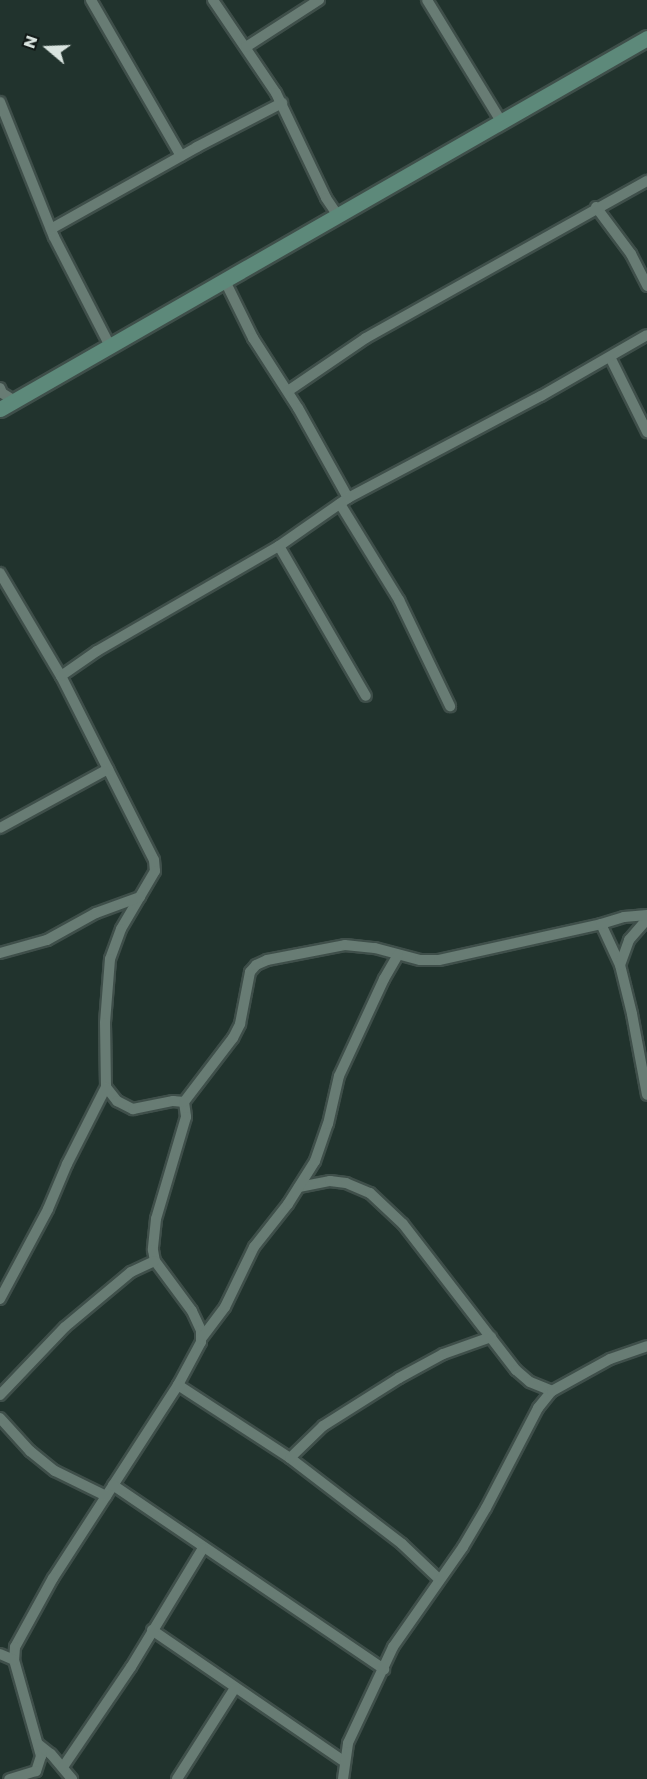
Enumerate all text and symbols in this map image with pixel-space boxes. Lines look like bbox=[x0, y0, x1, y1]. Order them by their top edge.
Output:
north arrow bbox=[18, 18, 78, 78]
text: N bbox=[18, 33, 43, 51]

